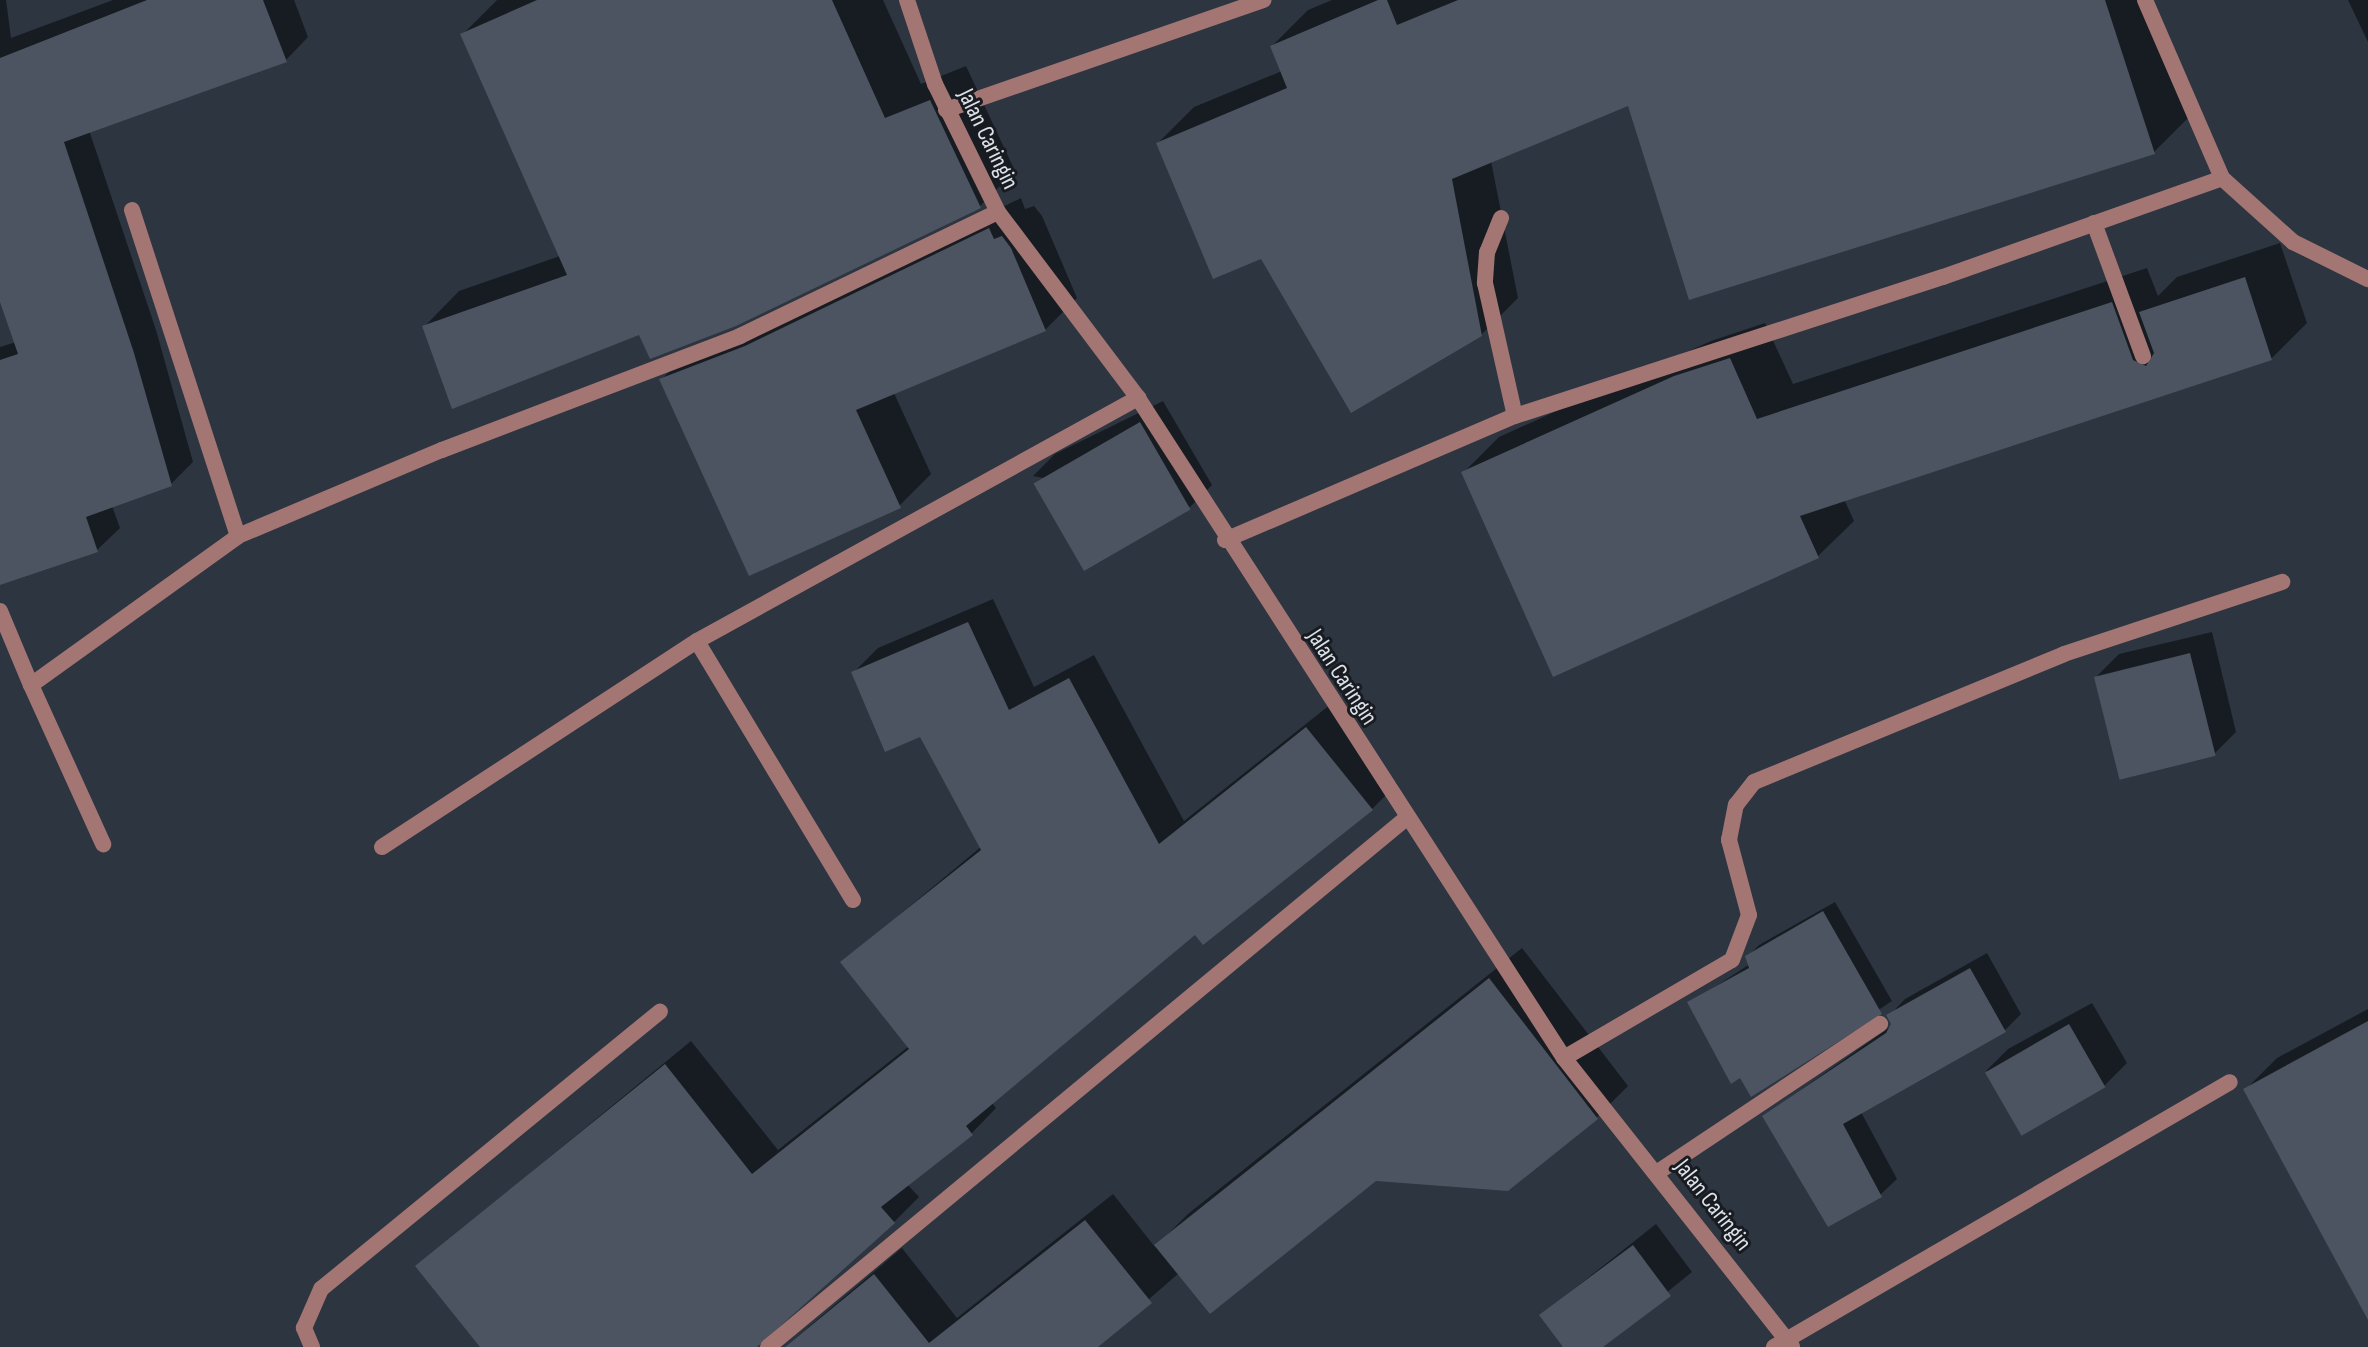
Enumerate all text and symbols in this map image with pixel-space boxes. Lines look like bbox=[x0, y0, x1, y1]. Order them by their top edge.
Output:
street label: Jalan Caringin bbox=[951, 84, 1025, 194]
street label: Jalan Caringin bbox=[1300, 624, 1384, 730]
street label: Jalan Caringin bbox=[1668, 1153, 1758, 1257]

